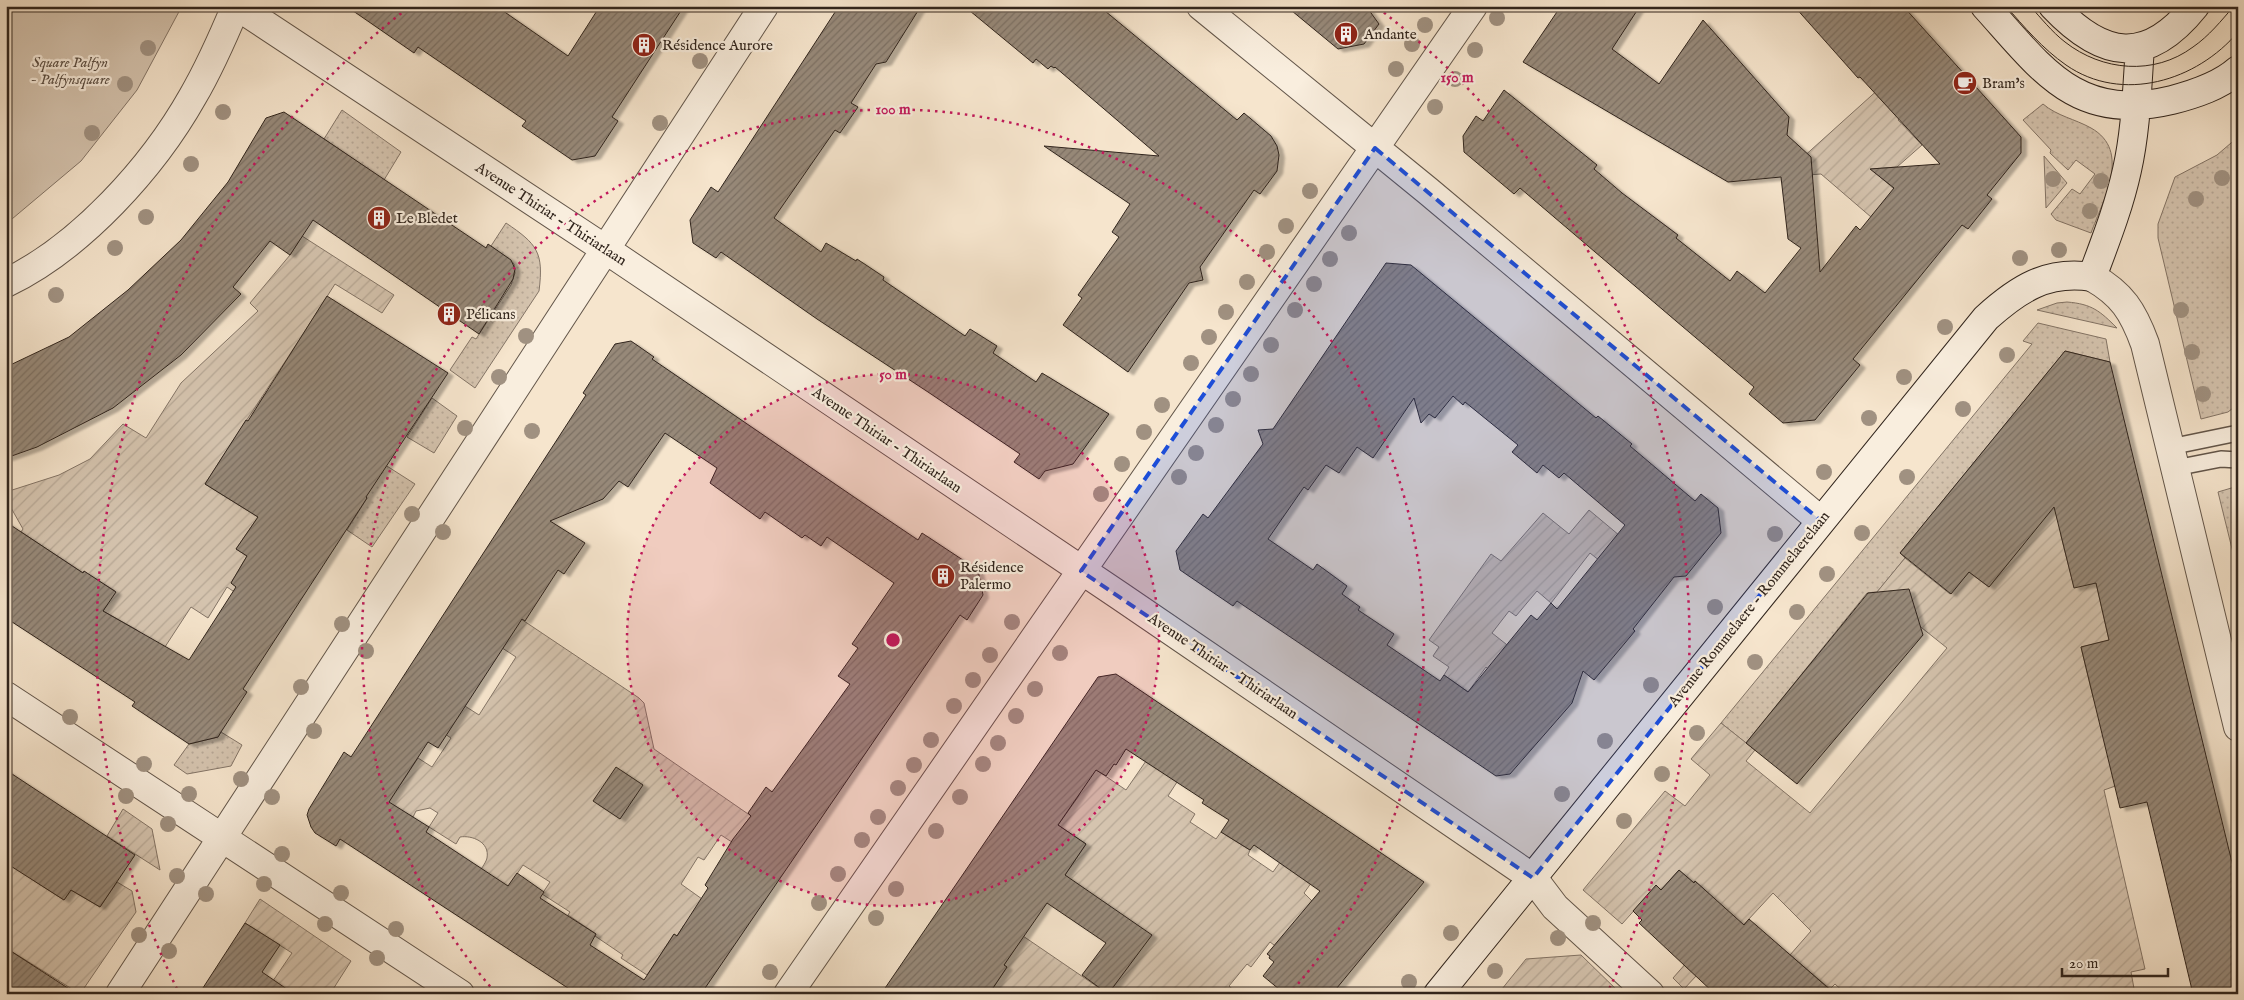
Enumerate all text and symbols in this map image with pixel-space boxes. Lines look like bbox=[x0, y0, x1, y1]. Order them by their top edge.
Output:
building icon: Andante bbox=[1333, 21, 1359, 47]
place label: Andante bbox=[1363, 25, 1417, 44]
building icon: Résidence Aurore bbox=[631, 32, 657, 58]
place label: Résidence Aurore bbox=[662, 36, 773, 55]
park label: Square Palfyn - Palfynsquare bbox=[30, 53, 110, 89]
text: 150 m bbox=[1440, 68, 1474, 87]
cafe icon: Bram's bbox=[1952, 70, 1978, 96]
place label: Bram's bbox=[1982, 74, 2025, 93]
text: 100 m bbox=[875, 100, 911, 119]
street label: Avenue Thiriar - Thiriarlaan bbox=[471, 157, 630, 270]
building icon: Le Bledet bbox=[366, 205, 392, 231]
place label: Le Bledet bbox=[396, 209, 458, 228]
building icon: Pélicans bbox=[436, 301, 462, 327]
place label: Pélicans bbox=[466, 305, 516, 324]
text: 50 m bbox=[879, 365, 907, 384]
street label: Avenue Thiriar - Thiriarlaan bbox=[808, 382, 966, 497]
street label: Avenue Rommelaere - Rommelaerelaan bbox=[1663, 507, 1834, 711]
place label: Résidence Palermo bbox=[960, 558, 1024, 594]
building icon: Résidence Palermo bbox=[930, 563, 956, 589]
street label: Avenue Thiriar - Thiriarlaan bbox=[1144, 608, 1302, 723]
centre of rings bbox=[884, 631, 902, 649]
scale bar bbox=[2062, 945, 2168, 977]
text: 20 m bbox=[2069, 954, 2099, 973]

